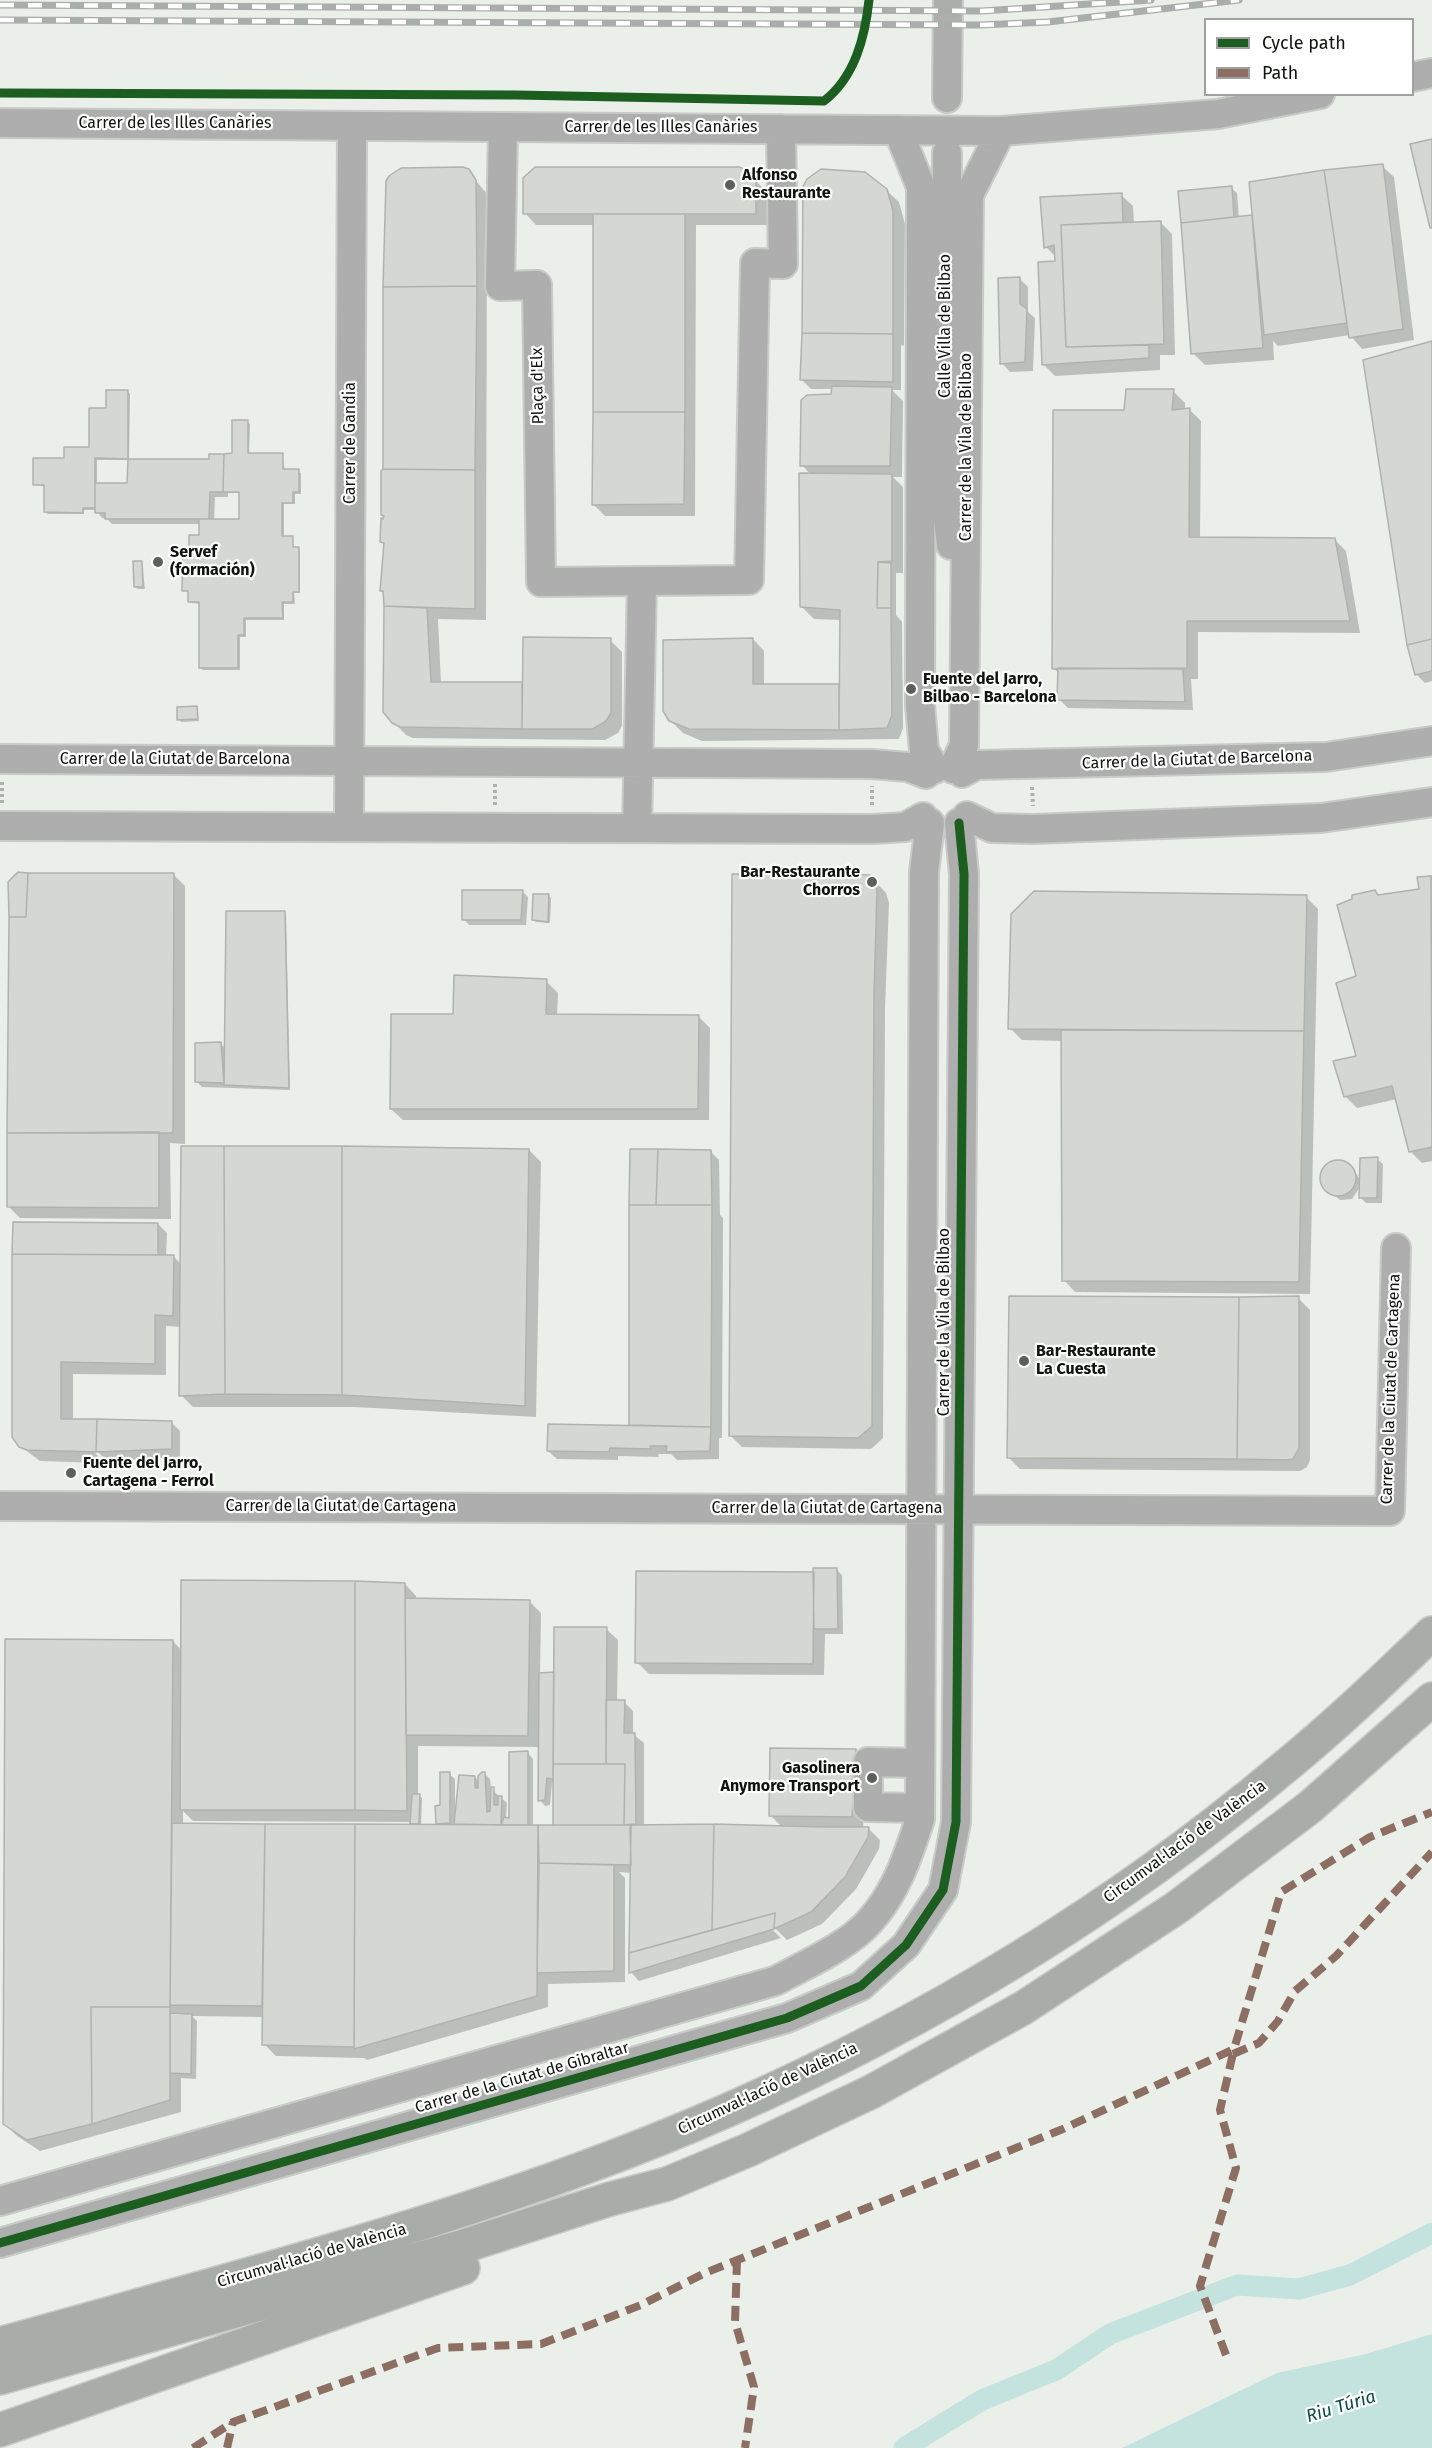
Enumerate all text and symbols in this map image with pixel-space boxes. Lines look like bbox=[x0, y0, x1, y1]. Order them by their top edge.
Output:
legend bbox=[1204, 18, 1414, 96]
text: Cycle path bbox=[1262, 32, 1346, 54]
text: Path bbox=[1262, 62, 1298, 84]
street label: Carrer de les Illes Canàries bbox=[79, 114, 271, 134]
street label: Carrer de les Illes Canàries bbox=[565, 118, 757, 138]
place label: Alfonso Restaurante bbox=[742, 166, 831, 204]
marker: Alfonso Restaurante bbox=[723, 178, 737, 192]
street label: Calle Villa de Bilbao bbox=[936, 254, 956, 398]
street label: Plaça d'Elx bbox=[528, 347, 548, 425]
street label: Carrer de la Vila de Bilbao bbox=[957, 353, 977, 541]
street label: Carrer de Gandia bbox=[341, 382, 361, 504]
place label: Servef (formación) bbox=[170, 543, 255, 581]
marker: Servef (formación) bbox=[151, 555, 165, 569]
place label: Fuente del Jarro, Bilbao - Barcelona bbox=[923, 670, 1057, 708]
marker: Fuente del Jarro, Bilbao - Barcelona bbox=[904, 682, 918, 696]
street label: Carrer de la Ciutat de Barcelona bbox=[1081, 746, 1313, 774]
street label: Carrer de la Ciutat de Barcelona bbox=[60, 750, 290, 770]
place label: Bar-Restaurante Chorros bbox=[740, 863, 860, 901]
marker: Bar-Restaurante Chorros bbox=[865, 875, 879, 889]
street label: Carrer de la Vila de Bilbao bbox=[935, 1228, 955, 1416]
street label: Carrer de la Ciutat de Cartagena bbox=[1377, 1273, 1405, 1505]
place label: Bar-Restaurante La Cuesta bbox=[1036, 1342, 1156, 1380]
marker: Bar-Restaurante La Cuesta bbox=[1017, 1354, 1031, 1368]
place label: Fuente del Jarro, Cartagena - Ferrol bbox=[83, 1454, 214, 1492]
marker: Fuente del Jarro, Cartagena - Ferrol bbox=[64, 1466, 78, 1480]
street label: Carrer de la Ciutat de Cartagena bbox=[225, 1497, 457, 1517]
street label: Carrer de la Ciutat de Cartagena bbox=[711, 1499, 943, 1519]
place label: Gasolinera Anymore Transport bbox=[720, 1759, 860, 1797]
marker: Gasolinera Anymore Transport bbox=[865, 1771, 879, 1785]
street label: Circumval·lació de València bbox=[1100, 1777, 1270, 1907]
street label: Carrer de la Ciutat de Gibraltar bbox=[413, 2038, 631, 2118]
street label: Circumval·lació de València bbox=[675, 2039, 861, 2139]
street label: Circumval·lació de València bbox=[215, 2220, 409, 2292]
water label: Riu Túria bbox=[1304, 2386, 1378, 2428]

